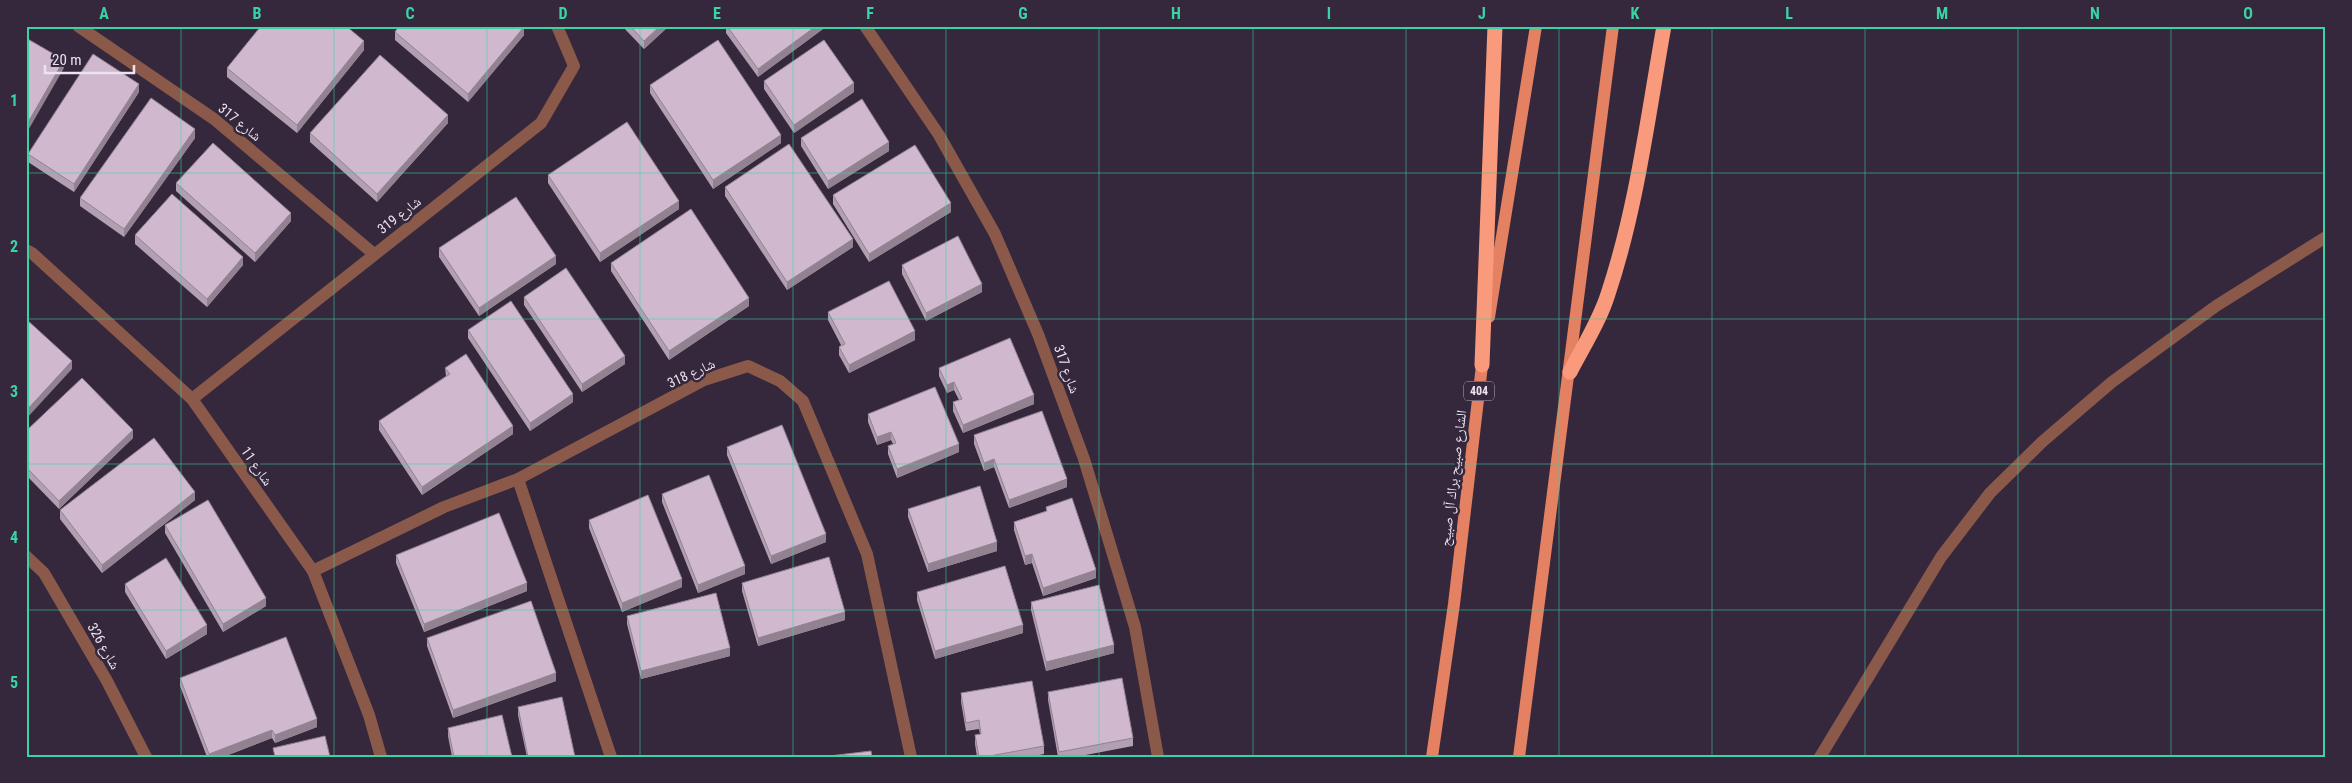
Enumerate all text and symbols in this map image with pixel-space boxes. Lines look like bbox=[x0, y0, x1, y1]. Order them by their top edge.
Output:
text: A bbox=[99, 4, 109, 23]
text: B bbox=[253, 4, 262, 23]
text: C bbox=[405, 4, 415, 23]
text: D bbox=[558, 4, 568, 23]
text: E bbox=[713, 4, 721, 23]
text: F bbox=[866, 4, 874, 23]
text: G bbox=[1018, 4, 1028, 23]
text: H bbox=[1171, 4, 1181, 23]
text: I bbox=[1327, 4, 1331, 23]
text: J bbox=[1478, 4, 1486, 23]
text: K bbox=[1631, 4, 1640, 23]
text: L bbox=[1785, 4, 1793, 23]
text: M bbox=[1936, 4, 1948, 23]
text: N bbox=[2090, 4, 2100, 23]
text: O bbox=[2243, 4, 2253, 23]
scale bar bbox=[45, 42, 134, 74]
text: 20 m bbox=[52, 51, 82, 69]
text: 1 bbox=[10, 91, 18, 110]
street label: شارع 317 bbox=[214, 100, 265, 146]
street label: شارع 319 bbox=[374, 193, 425, 238]
text: 2 bbox=[10, 237, 18, 256]
street label: شارع 317 bbox=[1049, 343, 1083, 396]
street label: شارع 318 bbox=[665, 355, 718, 393]
text: 3 bbox=[10, 382, 18, 401]
road number: 404 bbox=[1464, 382, 1494, 401]
street label: الشارع صبيح براك آل صبيح bbox=[1437, 409, 1471, 547]
street label: شارع 11 bbox=[236, 444, 276, 490]
text: 4 bbox=[10, 528, 18, 547]
street label: شارع 326 bbox=[83, 620, 124, 673]
text: 5 bbox=[10, 673, 18, 692]

